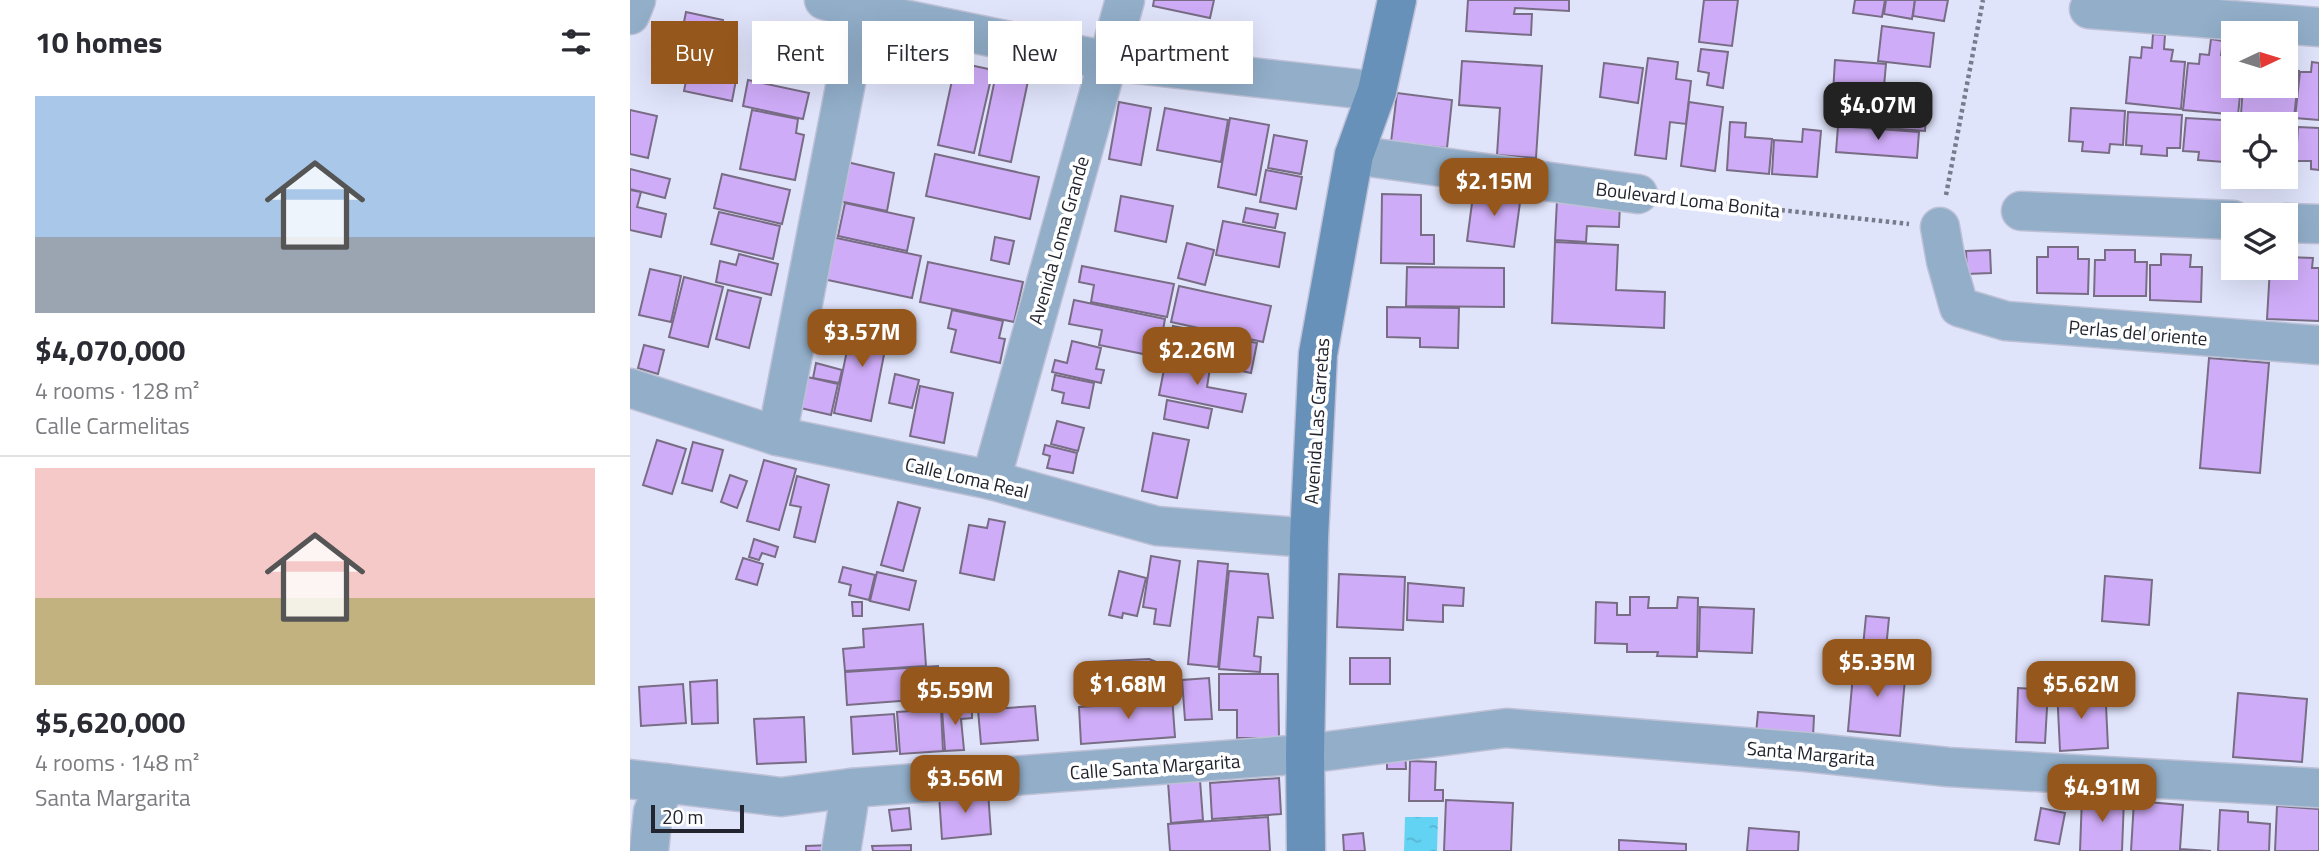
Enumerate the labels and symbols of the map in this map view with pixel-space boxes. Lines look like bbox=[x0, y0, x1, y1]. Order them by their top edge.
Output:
north arrow bbox=[2221, 21, 2298, 98]
pin: $4.07M bbox=[1821, 82, 1935, 142]
street label: Avenida Loma Grande bbox=[1020, 152, 1096, 328]
pin: $2.15M bbox=[1437, 158, 1551, 218]
street label: Boulevard Loma Bonita bbox=[1594, 173, 1782, 225]
pin: $3.57M bbox=[805, 310, 919, 369]
street label: Perlas del oriente bbox=[2067, 311, 2209, 353]
pin: $2.26M bbox=[1140, 328, 1254, 387]
street label: Avenida Las Carretas bbox=[1296, 337, 1336, 505]
street label: Calle Loma Real bbox=[902, 449, 1032, 505]
pin: $5.35M bbox=[1820, 640, 1934, 699]
pin: $1.68M bbox=[1071, 662, 1185, 721]
pin: $5.62M bbox=[2024, 662, 2138, 721]
pin: $5.59M bbox=[898, 668, 1012, 727]
street label: Santa Margarita bbox=[1746, 733, 1877, 773]
street label: Calle Santa Margarita bbox=[1069, 746, 1242, 786]
pin: $3.56M bbox=[908, 756, 1022, 815]
pin: $4.91M bbox=[2045, 764, 2159, 824]
scale bar bbox=[651, 802, 744, 834]

